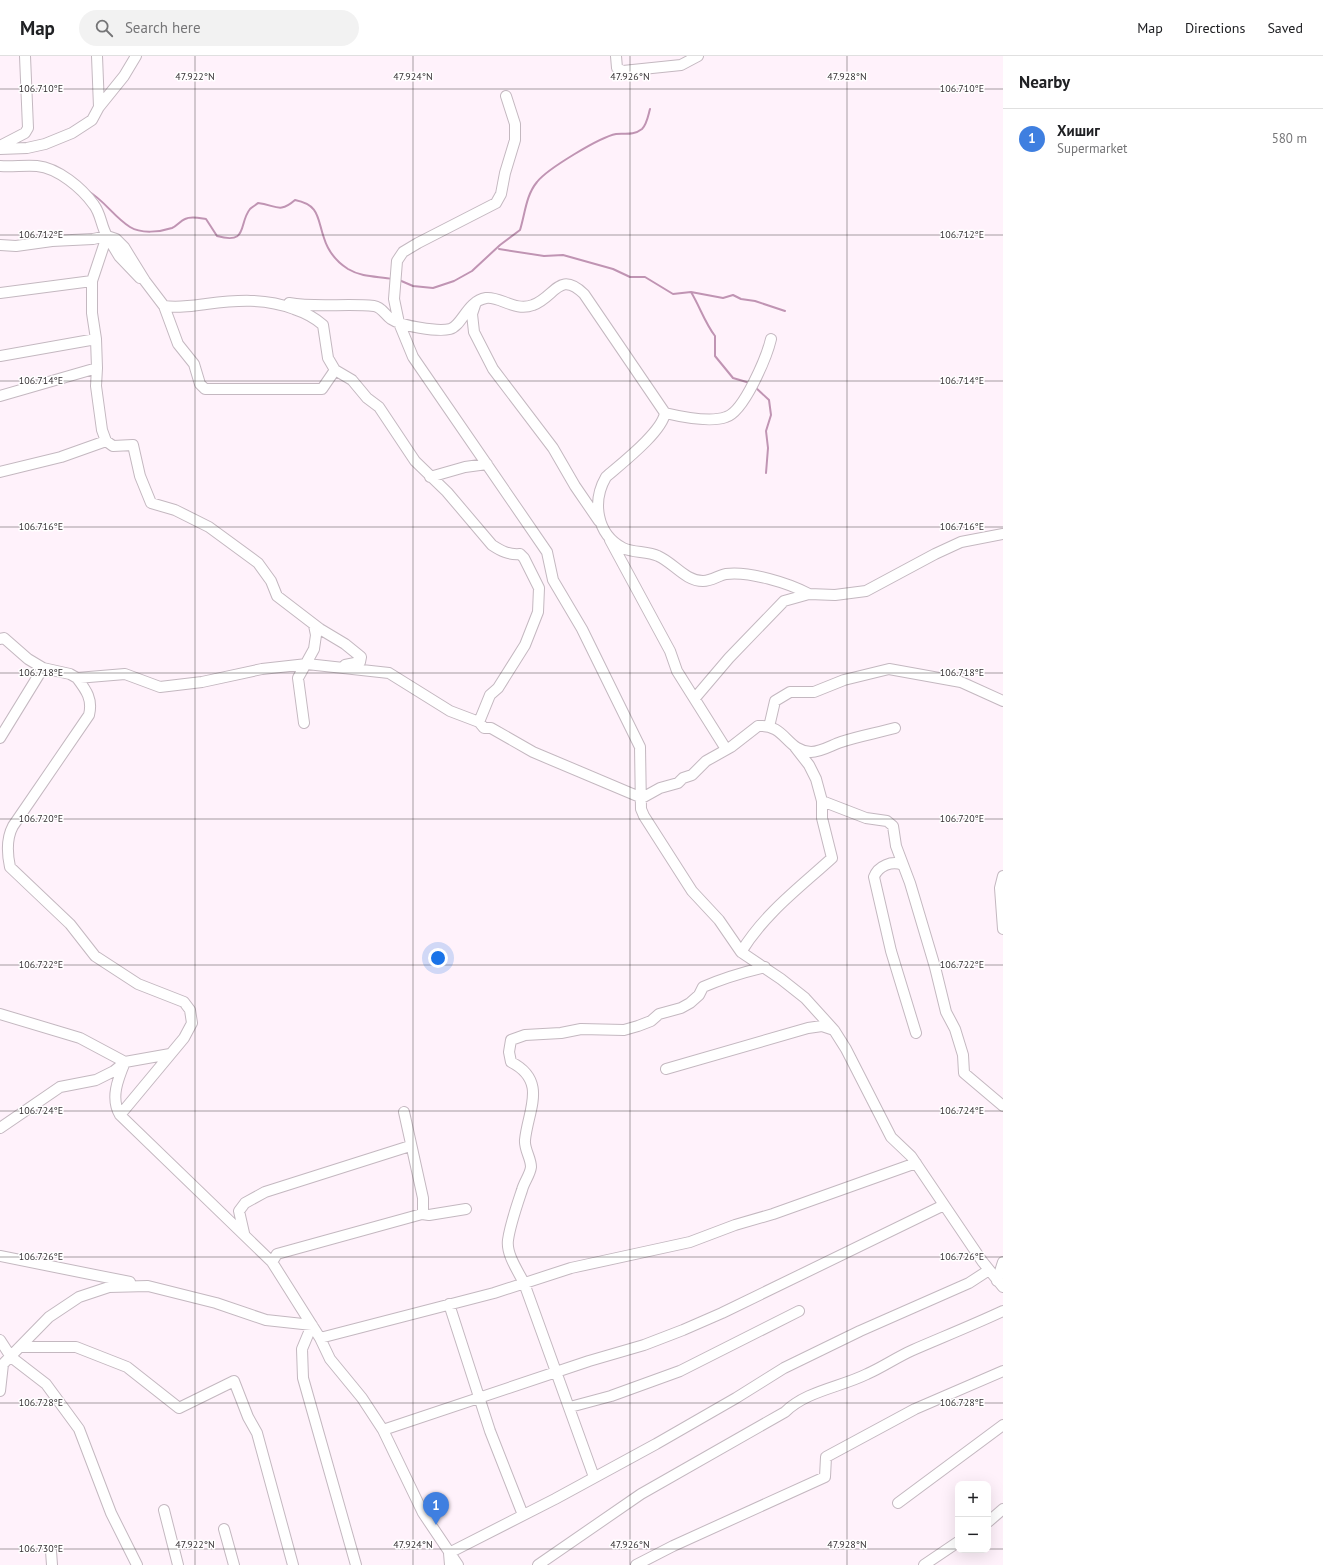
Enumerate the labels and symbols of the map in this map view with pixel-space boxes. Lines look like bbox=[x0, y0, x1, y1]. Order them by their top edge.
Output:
text: 47.922°N bbox=[175, 70, 215, 83]
text: 47.924°N bbox=[393, 70, 433, 83]
text: 47.926°N bbox=[610, 70, 650, 83]
text: 47.928°N bbox=[827, 70, 867, 83]
text: 106.710°E bbox=[19, 82, 63, 95]
text: 106.710°E bbox=[940, 82, 984, 95]
text: 106.712°E bbox=[19, 228, 63, 241]
text: 106.712°E bbox=[940, 228, 984, 241]
text: 106.714°E bbox=[19, 374, 63, 387]
text: 106.714°E bbox=[940, 374, 984, 387]
text: 106.716°E bbox=[19, 520, 63, 533]
text: 106.716°E bbox=[940, 520, 984, 533]
text: 106.718°E bbox=[19, 666, 63, 679]
text: 106.718°E bbox=[940, 666, 984, 679]
text: 106.720°E bbox=[19, 812, 63, 825]
text: 106.720°E bbox=[940, 812, 984, 825]
your location bbox=[428, 948, 448, 968]
text: 106.722°E bbox=[19, 958, 63, 971]
text: 106.722°E bbox=[940, 958, 984, 971]
text: 106.724°E bbox=[19, 1104, 63, 1117]
text: 106.724°E bbox=[940, 1104, 984, 1117]
text: 106.726°E bbox=[19, 1250, 63, 1263]
text: 106.726°E bbox=[940, 1250, 984, 1263]
text: 106.728°E bbox=[19, 1396, 63, 1409]
text: 106.728°E bbox=[940, 1396, 984, 1409]
pin: 1 bbox=[423, 1492, 449, 1525]
text: 47.922°N bbox=[175, 1538, 215, 1551]
text: 47.924°N bbox=[393, 1538, 433, 1551]
text: 47.926°N bbox=[610, 1538, 650, 1551]
text: 47.928°N bbox=[827, 1538, 867, 1551]
text: 106.730°E bbox=[19, 1542, 63, 1555]

